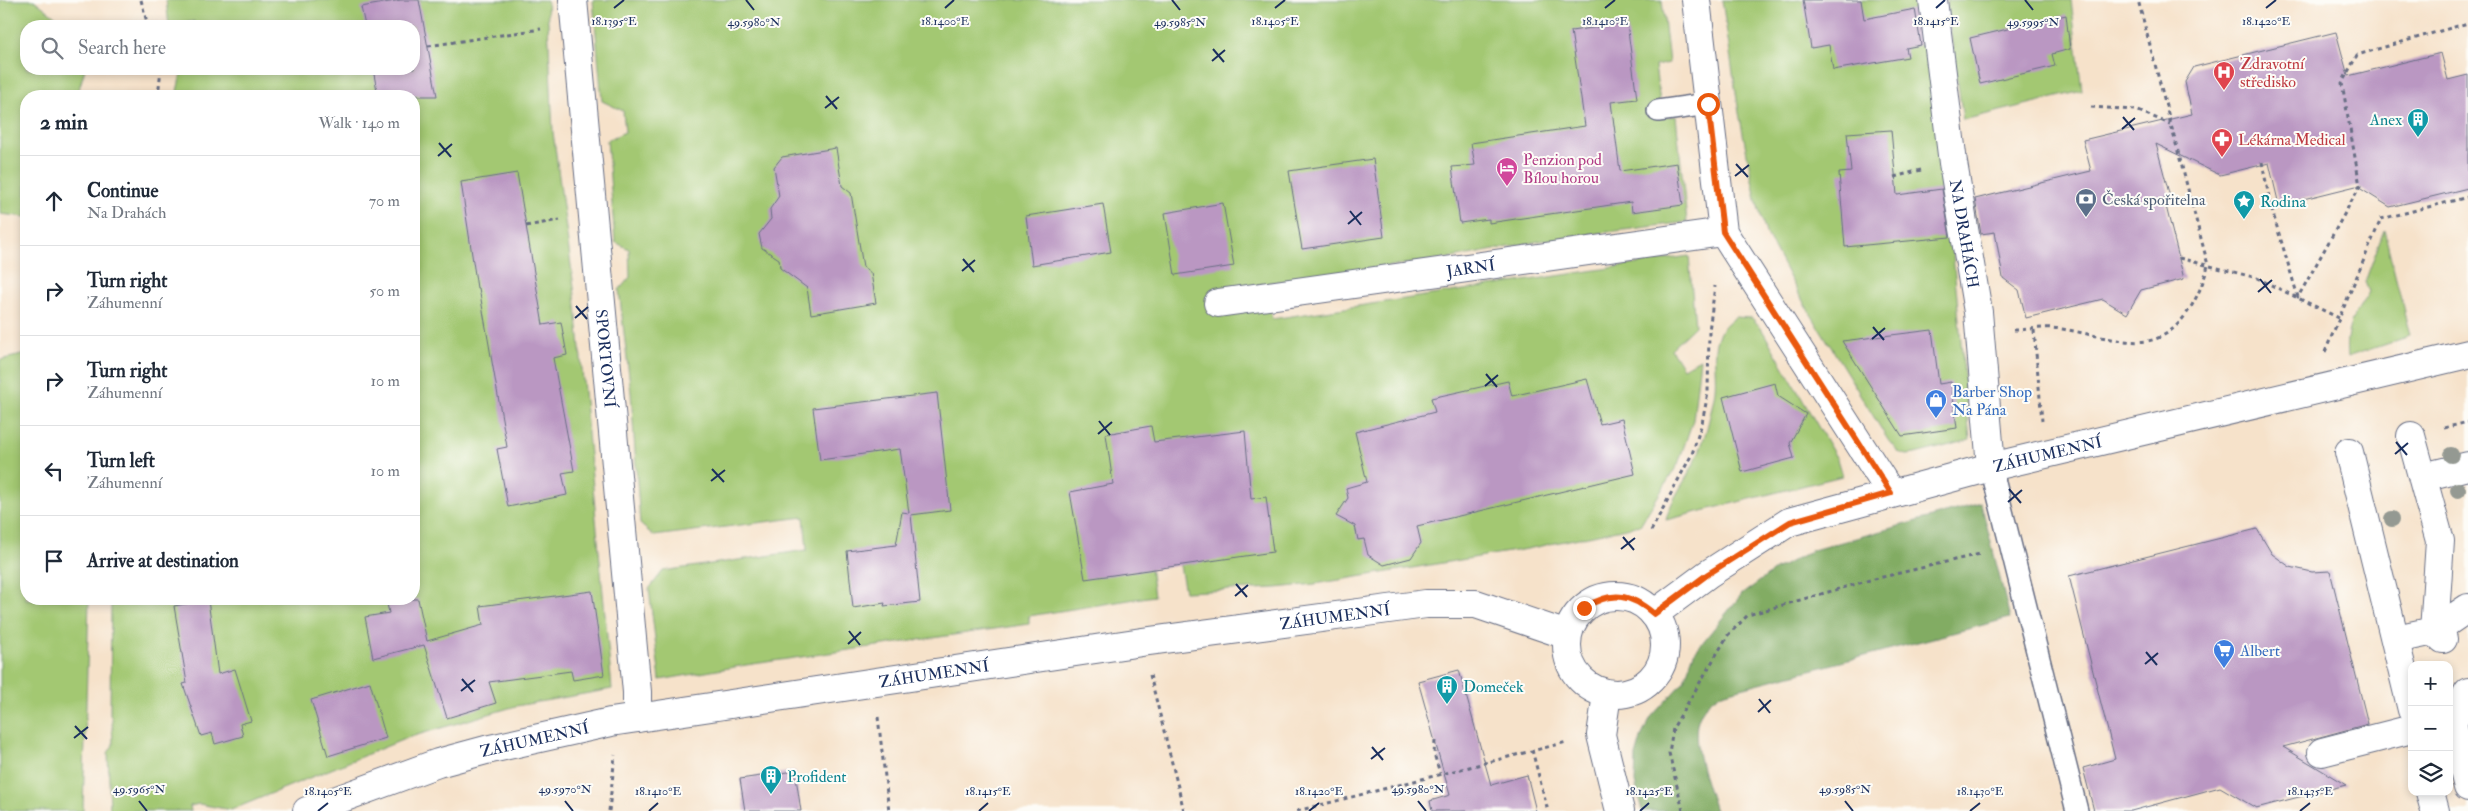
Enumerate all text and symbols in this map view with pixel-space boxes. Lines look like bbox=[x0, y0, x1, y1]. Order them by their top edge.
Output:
text: 18.1395°E bbox=[591, 14, 637, 29]
text: 18.1400°E bbox=[921, 14, 969, 29]
text: 18.1405°E bbox=[1251, 14, 1299, 29]
text: 18.1410°E bbox=[1582, 14, 1628, 29]
text: 18.1415°E bbox=[1913, 14, 1959, 29]
text: 18.1420°E bbox=[2242, 14, 2290, 29]
text: 49.5980°N bbox=[728, 15, 781, 30]
text: 49.5985°N bbox=[1154, 15, 1206, 30]
text: 49.5995°N bbox=[2007, 15, 2060, 30]
search box bbox=[20, 20, 420, 75]
icon: search bbox=[38, 34, 66, 62]
text: Search here bbox=[78, 36, 166, 60]
place label: Zdravotní středisko bbox=[2240, 54, 2306, 92]
hospital icon: Zdravotní středisko bbox=[2212, 60, 2236, 91]
route start bbox=[1697, 93, 1720, 116]
building icon: Anex bbox=[2406, 107, 2430, 138]
text: 2 min bbox=[40, 109, 88, 136]
place label: Anex bbox=[2369, 110, 2402, 130]
text: Walk · 140 m bbox=[319, 113, 400, 133]
pharmacy icon: Lékárna Medical bbox=[2210, 127, 2234, 158]
place label: Lékárna Medical bbox=[2238, 130, 2346, 150]
place label: Penzion pod Bílou horou bbox=[1523, 150, 1602, 188]
hotel icon: Penzion pod Bílou horou bbox=[1495, 156, 1519, 187]
street label: NA DRAHÁCH bbox=[1945, 178, 1983, 290]
text: Continue bbox=[87, 179, 158, 203]
icon: ahead bbox=[40, 187, 68, 215]
bank icon: Česká spořitelna bbox=[2074, 187, 2098, 218]
place label: Česká spořitelna bbox=[2102, 189, 2206, 211]
place icon: Rodina bbox=[2232, 189, 2256, 220]
text: 70 m bbox=[369, 191, 400, 211]
place label: Rodina bbox=[2260, 192, 2306, 212]
text: Na Drahách bbox=[87, 203, 166, 223]
street label: JARNÍ bbox=[1444, 255, 1498, 283]
text: Turn right bbox=[87, 269, 167, 293]
icon: right bbox=[40, 277, 68, 305]
text: 50 m bbox=[369, 281, 400, 301]
text: Záhumenní bbox=[87, 293, 162, 313]
street label: SPORTOVNÍ bbox=[591, 308, 620, 410]
text: Turn right bbox=[87, 359, 167, 383]
icon: right bbox=[40, 367, 68, 395]
text: 10 m bbox=[370, 371, 400, 391]
place label: Barber Shop Na Pána bbox=[1952, 382, 2032, 420]
text: Záhumenní bbox=[87, 383, 162, 403]
shop icon: Barber Shop Na Pána bbox=[1924, 388, 1948, 419]
street label: ZÁHUMENNÍ bbox=[1992, 432, 2106, 477]
text: Turn left bbox=[87, 449, 155, 473]
icon: left bbox=[40, 457, 68, 485]
text: 10 m bbox=[370, 461, 400, 481]
text: Záhumenní bbox=[87, 473, 162, 493]
icon: arrive bbox=[40, 547, 68, 575]
text: Arrive at destination bbox=[87, 549, 239, 573]
route end bbox=[1573, 597, 1596, 620]
street label: ZÁHUMENNÍ bbox=[1279, 600, 1393, 634]
supermarket icon: Albert bbox=[2212, 638, 2236, 669]
place label: Albert bbox=[2239, 641, 2280, 661]
street label: ZÁHUMENNÍ bbox=[878, 656, 992, 692]
map controls bbox=[2408, 661, 2453, 796]
button: + bbox=[2408, 661, 2453, 706]
building icon: Domeček bbox=[1435, 674, 1459, 705]
place label: Domeček bbox=[1463, 677, 1524, 697]
button: − bbox=[2408, 706, 2453, 751]
street label: ZÁHUMENNÍ bbox=[479, 718, 593, 762]
button: layers bbox=[2408, 751, 2453, 796]
building icon: Profident bbox=[759, 764, 783, 795]
place label: Profident bbox=[787, 767, 847, 787]
text: 49.5965°N bbox=[113, 782, 165, 797]
text: 49.5970°N bbox=[539, 782, 592, 797]
text: 49.5980°N bbox=[1392, 782, 1445, 797]
text: 49.5985°N bbox=[1819, 782, 1871, 797]
text: 18.1405°E bbox=[304, 784, 352, 799]
text: 18.1410°E bbox=[635, 784, 681, 799]
text: 18.1415°E bbox=[965, 784, 1011, 799]
text: 18.1420°E bbox=[1295, 784, 1343, 799]
text: 18.1425°E bbox=[1625, 784, 1673, 799]
text: 18.1430°E bbox=[1957, 784, 2004, 799]
text: 18.1435°E bbox=[2287, 784, 2333, 799]

